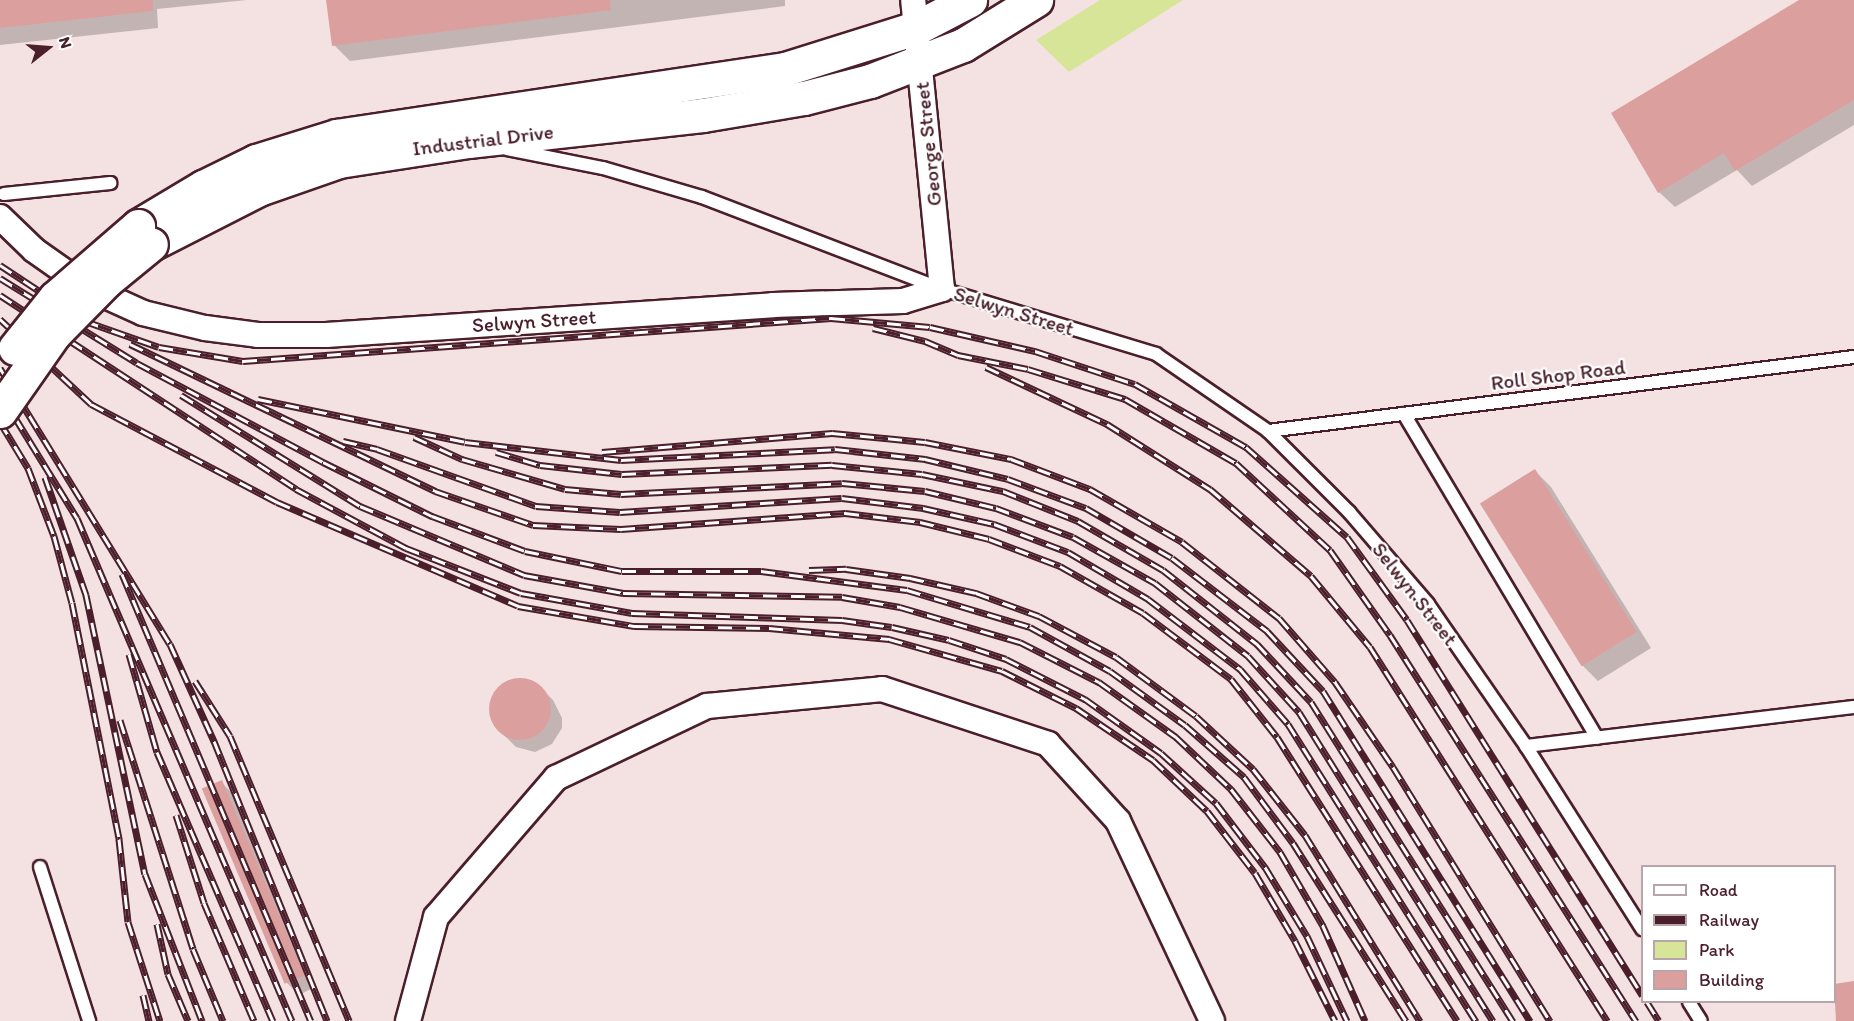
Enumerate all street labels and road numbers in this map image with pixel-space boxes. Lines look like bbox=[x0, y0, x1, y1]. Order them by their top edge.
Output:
street label: George Street bbox=[909, 81, 947, 207]
street label: Industrial Drive bbox=[411, 119, 555, 161]
street label: Selwyn Street bbox=[951, 281, 1077, 341]
street label: Selwyn Street bbox=[471, 304, 597, 338]
street label: Roll Shop Road bbox=[1490, 354, 1626, 396]
street label: Selwyn Street bbox=[1367, 537, 1463, 651]

